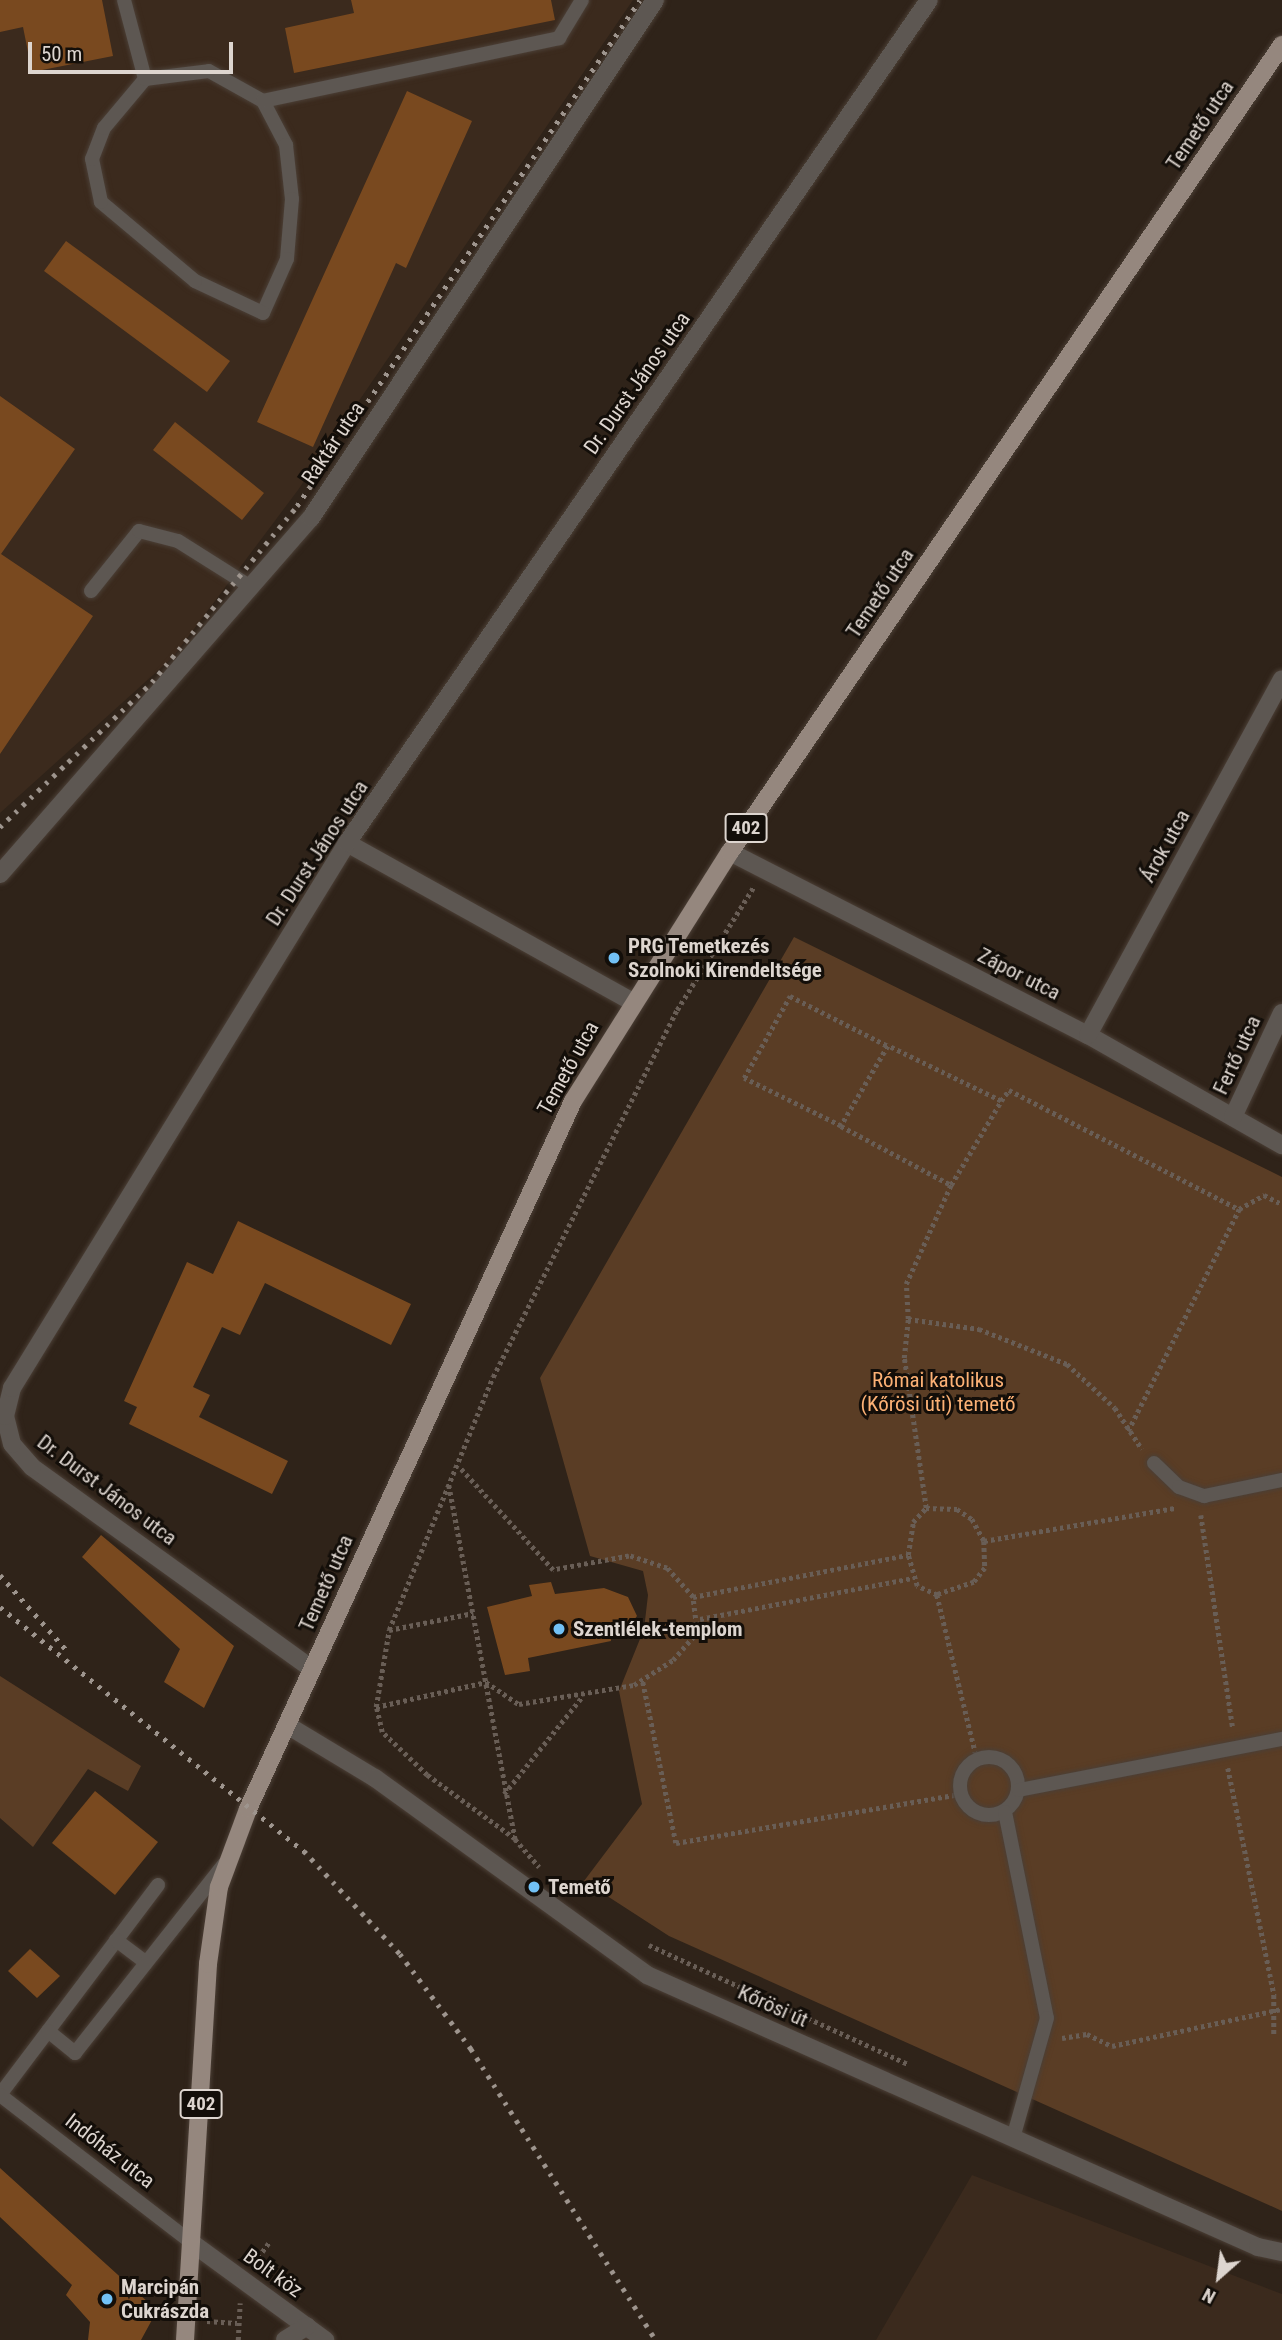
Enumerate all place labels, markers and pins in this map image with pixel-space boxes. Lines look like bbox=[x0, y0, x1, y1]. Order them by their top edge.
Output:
place label: PRG Temetkezés Szolnoki Kirendeltsége bbox=[628, 933, 822, 983]
marker: PRG Temetkezés Szolnoki Kirendeltsége bbox=[606, 950, 622, 966]
place label: Szentlélek-templom bbox=[573, 1616, 743, 1642]
marker: Szentlélek-templom bbox=[551, 1621, 567, 1637]
place label: Temető bbox=[548, 1874, 611, 1900]
marker: Temető bbox=[526, 1879, 542, 1895]
place label: Marcipán Cukrászda bbox=[121, 2274, 209, 2324]
marker: Marcipán Cukrászda bbox=[99, 2291, 115, 2307]

